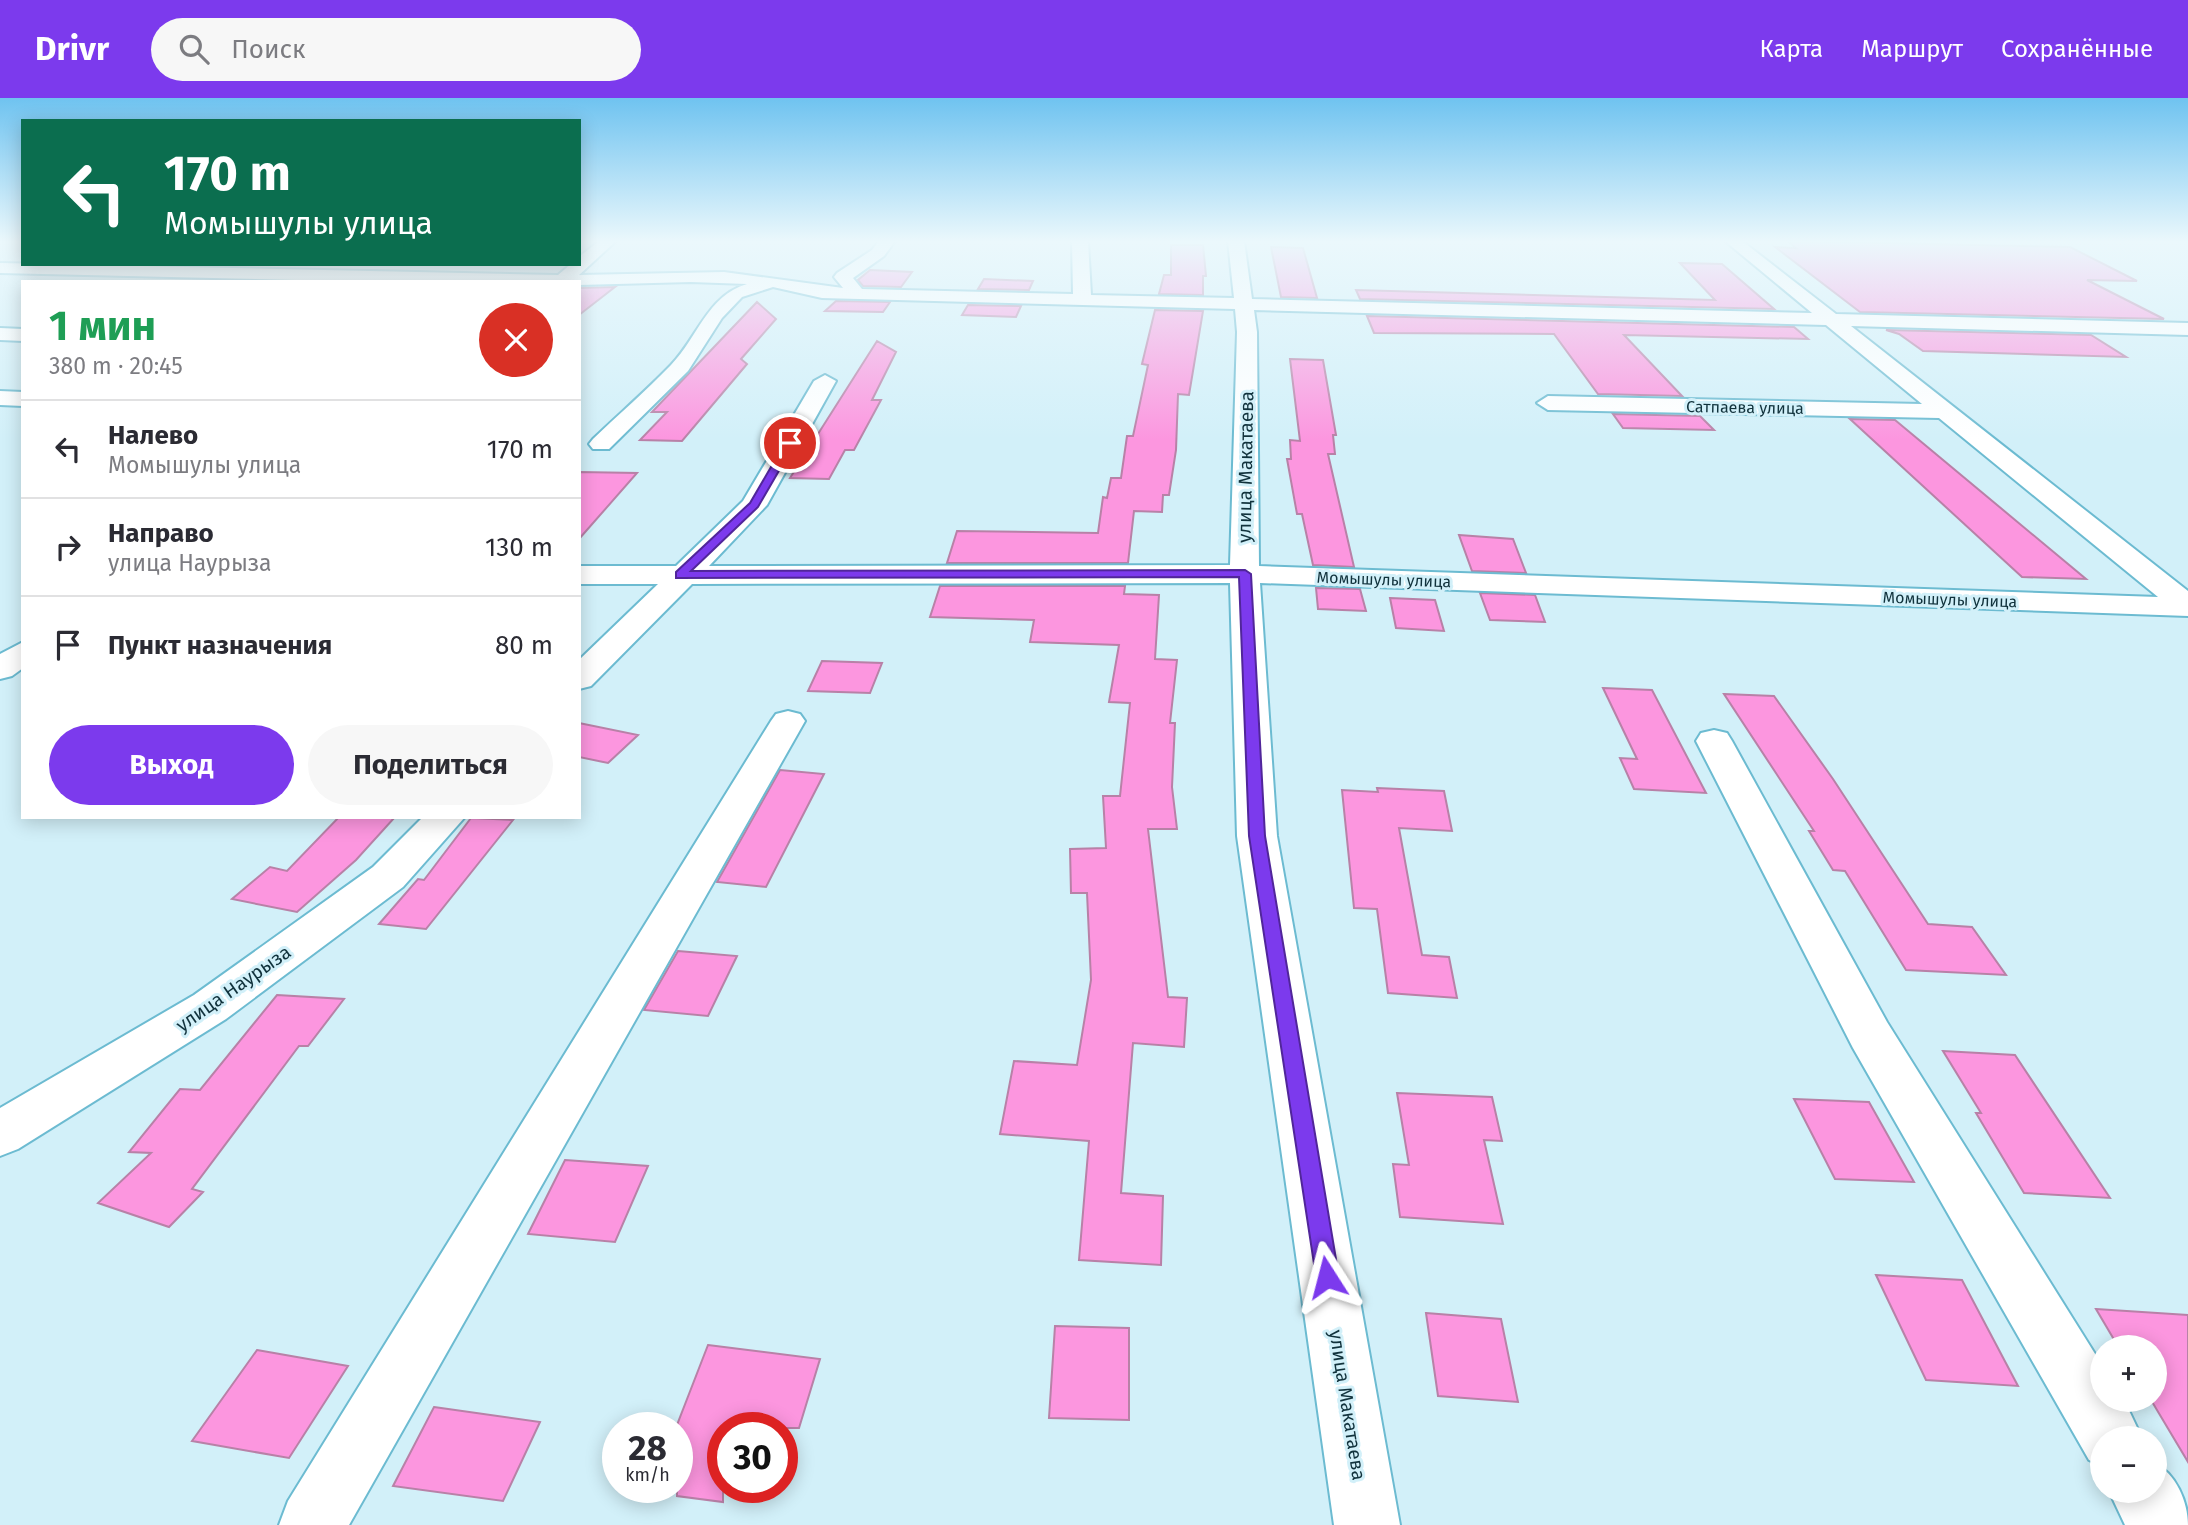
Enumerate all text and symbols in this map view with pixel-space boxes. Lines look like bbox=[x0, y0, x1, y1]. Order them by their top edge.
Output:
search box bbox=[151, 18, 641, 81]
text: Drivr bbox=[35, 29, 109, 69]
icon: search bbox=[175, 30, 213, 68]
text: Поиск bbox=[231, 34, 305, 65]
text: Карта bbox=[1760, 35, 1823, 63]
text: Маршрут bbox=[1861, 35, 1963, 63]
text: Сохранённые bbox=[2001, 35, 2153, 63]
text: 170 m bbox=[164, 144, 291, 203]
icon: left bbox=[49, 147, 140, 238]
text: Момышулы улица bbox=[164, 204, 433, 242]
text: 1 мин bbox=[49, 301, 156, 351]
button: close bbox=[479, 303, 553, 377]
text: 380 m · 20:45 bbox=[49, 352, 183, 380]
street label: улица Макатаева bbox=[1233, 391, 1258, 543]
street label: Сатпаева улица bbox=[1686, 397, 1804, 418]
pin bbox=[760, 413, 820, 473]
text: Налево bbox=[108, 420, 198, 451]
icon: arrive bbox=[771, 424, 809, 462]
icon: left bbox=[49, 430, 87, 468]
text: 170 m bbox=[487, 434, 553, 465]
text: Момышулы улица bbox=[108, 451, 301, 479]
text: Направо bbox=[108, 518, 214, 549]
icon: right bbox=[49, 528, 87, 566]
text: 130 m bbox=[485, 532, 553, 563]
text: улица Наурыза bbox=[108, 549, 272, 577]
street label: Момышулы улица bbox=[1316, 568, 1452, 591]
street label: Момышулы улица bbox=[1882, 588, 2018, 611]
icon: arrive bbox=[49, 626, 87, 664]
text: Пункт назначения bbox=[108, 630, 332, 661]
text: 80 m bbox=[495, 630, 553, 661]
button: Выход bbox=[49, 725, 294, 805]
button: Поделиться bbox=[308, 725, 553, 805]
street label: улица Наурыза bbox=[171, 940, 295, 1037]
position arrow bbox=[1290, 1240, 1364, 1314]
street label: улица Макатаева bbox=[1324, 1328, 1371, 1482]
map controls bbox=[2090, 1335, 2167, 1503]
button: + bbox=[2090, 1335, 2167, 1412]
speed limit sign: 30 bbox=[707, 1412, 798, 1503]
button: − bbox=[2090, 1426, 2167, 1503]
text: 28 bbox=[628, 1427, 667, 1469]
text: km/h bbox=[625, 1464, 670, 1486]

